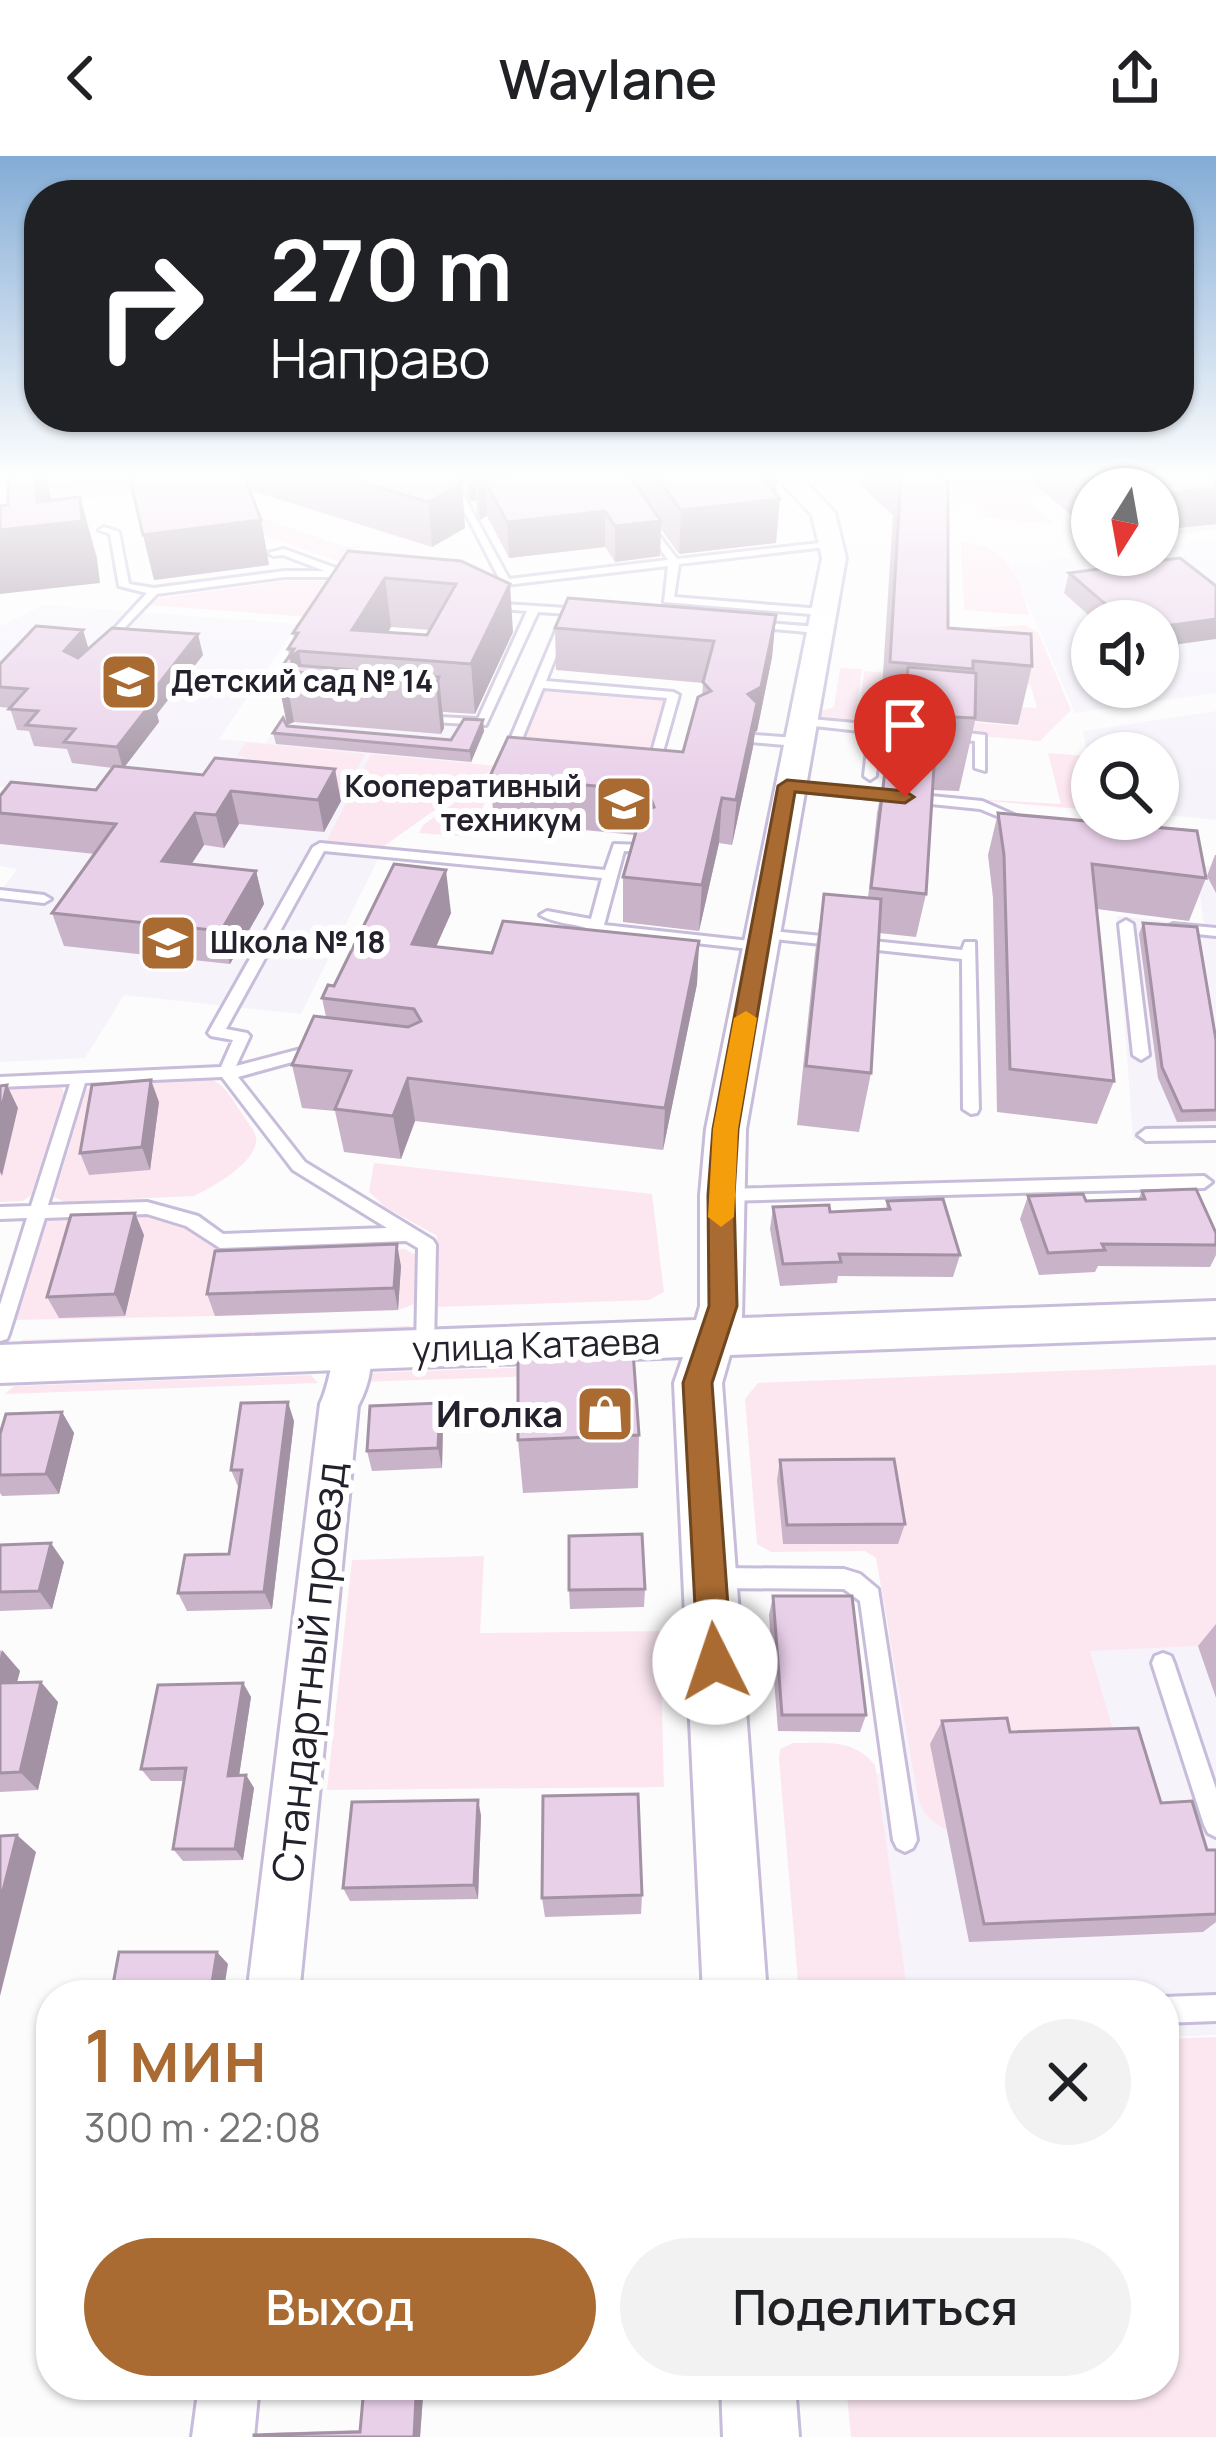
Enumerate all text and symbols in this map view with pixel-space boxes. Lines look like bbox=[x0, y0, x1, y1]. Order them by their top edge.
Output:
text: Waylane bbox=[499, 41, 717, 115]
icon: back bbox=[48, 45, 114, 111]
icon: share bbox=[1102, 45, 1168, 111]
text: 270 m bbox=[270, 211, 512, 326]
icon: right bbox=[72, 228, 228, 384]
text: Направо bbox=[270, 320, 491, 394]
north arrow bbox=[1071, 468, 1179, 576]
map controls bbox=[1071, 468, 1179, 840]
button: sound bbox=[1071, 600, 1179, 708]
school or university icon: Детский сад № 14 bbox=[98, 651, 160, 713]
place label: Детский сад № 14 bbox=[171, 660, 433, 701]
pin bbox=[854, 674, 956, 797]
icon: arrive bbox=[872, 692, 938, 758]
button: search bbox=[1071, 732, 1179, 840]
place label: Кооперативный техникум bbox=[345, 765, 582, 840]
school or university icon: Кооперативный техникум bbox=[593, 773, 655, 835]
school or university icon: Школа № 18 bbox=[137, 912, 199, 974]
place label: Школа № 18 bbox=[210, 921, 386, 962]
street label: улица Катаева bbox=[411, 1316, 661, 1373]
shop icon: Иголка bbox=[574, 1383, 636, 1445]
place label: Иголка bbox=[436, 1389, 563, 1438]
street label: Стандартный проезд bbox=[257, 1459, 359, 1885]
position arrow bbox=[652, 1599, 778, 1725]
text: 1 мин bbox=[84, 2005, 267, 2104]
button: close bbox=[1005, 2019, 1131, 2145]
text: 300 m · 22:08 bbox=[84, 2100, 321, 2154]
button: Выход bbox=[84, 2238, 596, 2376]
button: Поделиться bbox=[620, 2238, 1131, 2376]

